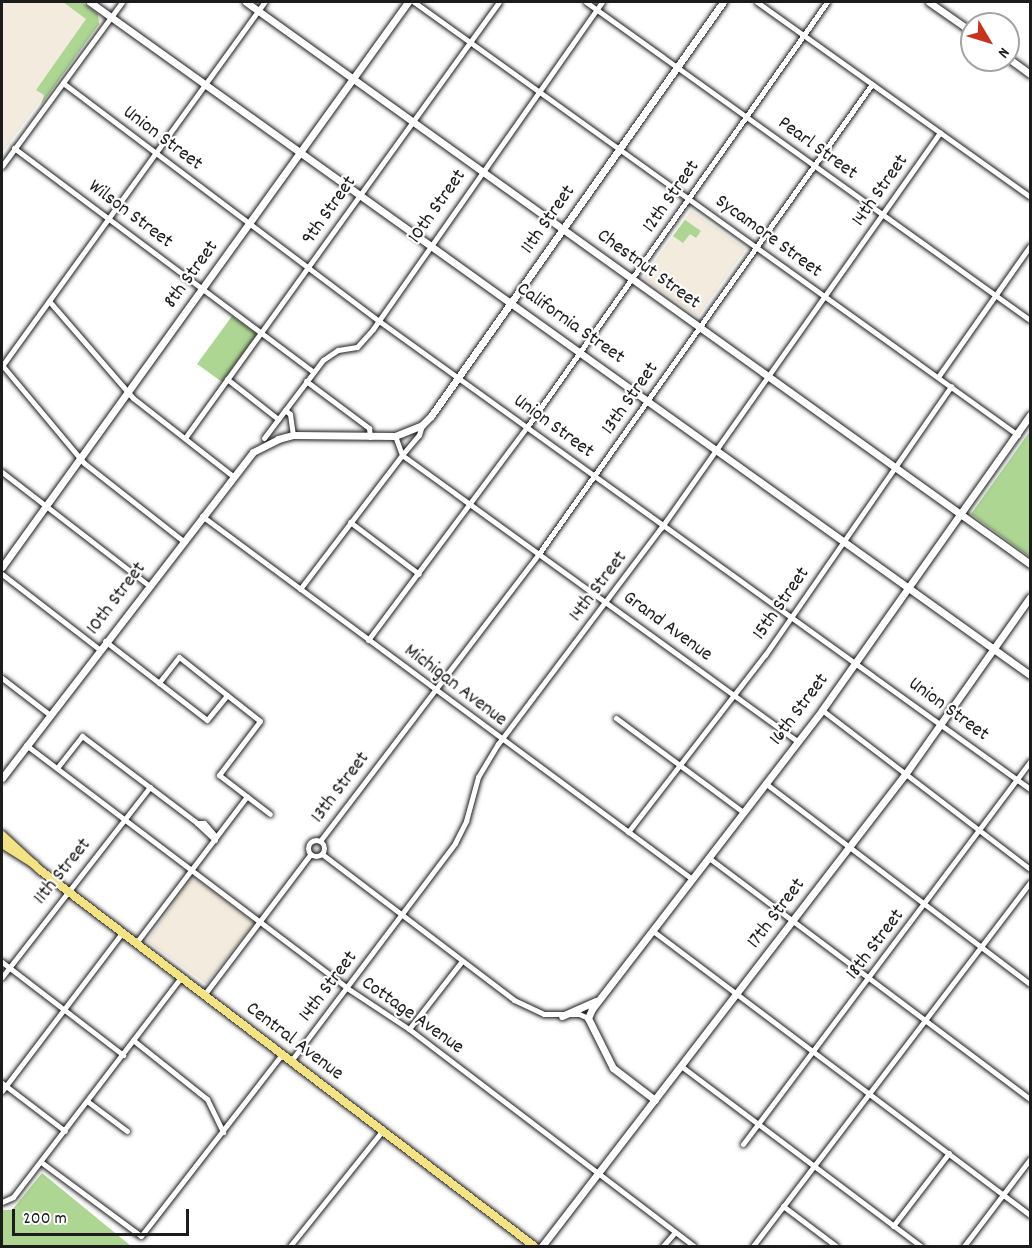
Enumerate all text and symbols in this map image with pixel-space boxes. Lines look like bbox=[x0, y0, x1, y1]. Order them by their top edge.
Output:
north arrow bbox=[960, 12, 1020, 72]
text: N bbox=[992, 42, 1014, 62]
street label: Union Street bbox=[117, 101, 207, 177]
street label: Pearl Street bbox=[772, 112, 862, 186]
street label: 14th Street bbox=[848, 150, 914, 232]
street label: 12th Street bbox=[638, 156, 706, 238]
street label: 10th Street bbox=[404, 165, 472, 249]
street label: 9th Street bbox=[298, 172, 362, 250]
street label: Wilson Street bbox=[83, 175, 177, 255]
street label: 11th Street bbox=[517, 181, 581, 259]
street label: Sycamore Street bbox=[710, 190, 826, 284]
street label: Chestnut Street bbox=[592, 224, 704, 316]
street label: 8th Street bbox=[159, 237, 225, 313]
street label: California Street bbox=[511, 278, 629, 370]
street label: 13th Street bbox=[597, 358, 665, 440]
street label: Union Street bbox=[508, 390, 598, 464]
street label: 14th Street bbox=[565, 547, 633, 627]
street label: 10th Street bbox=[82, 558, 152, 640]
street label: 15th Street bbox=[748, 563, 816, 645]
street label: Grand Avenue bbox=[618, 586, 716, 668]
street label: Michigan Avenue bbox=[399, 639, 511, 733]
street label: 16th Street bbox=[765, 669, 835, 751]
street label: Union Street bbox=[903, 673, 993, 747]
street label: 13th Street bbox=[306, 748, 376, 828]
street label: 11th Street bbox=[29, 834, 97, 910]
street label: 17th Street bbox=[743, 874, 811, 954]
street label: 18th Street bbox=[842, 905, 910, 985]
street label: 14th Street bbox=[295, 947, 363, 1027]
street label: Cottage Avenue bbox=[356, 972, 468, 1060]
street label: Central Avenue bbox=[240, 997, 348, 1087]
scale bar bbox=[15, 1197, 192, 1235]
text: 200 m bbox=[23, 1207, 67, 1232]

